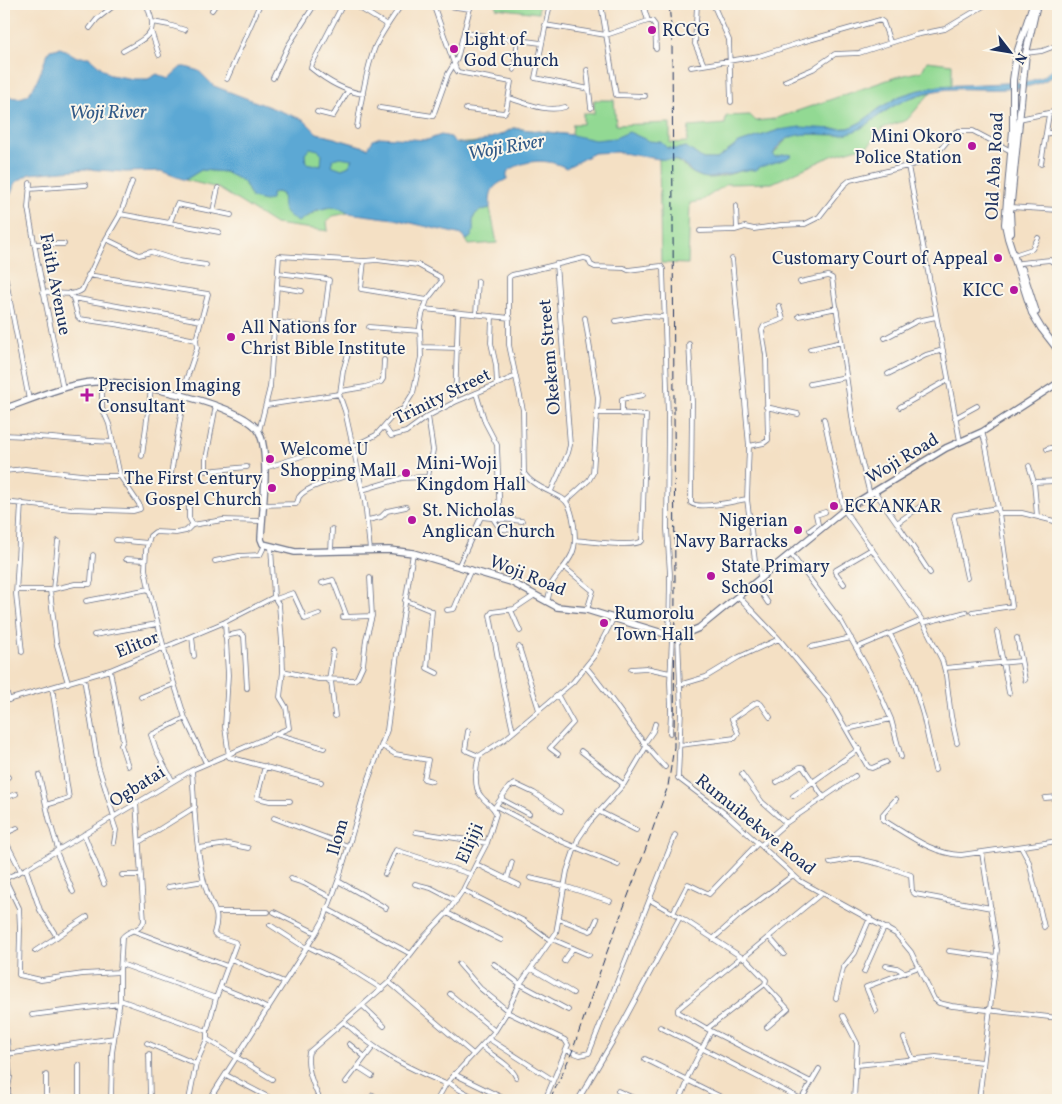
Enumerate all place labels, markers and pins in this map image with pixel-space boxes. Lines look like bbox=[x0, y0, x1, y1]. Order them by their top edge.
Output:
place label: RCCG bbox=[662, 19, 710, 44]
marker: RCCG bbox=[646, 24, 658, 36]
place label: Light of God Church bbox=[464, 28, 559, 74]
marker: Light of God Church bbox=[448, 43, 460, 55]
place label: Mini Okoro Police Station bbox=[855, 125, 962, 171]
marker: Mini Okoro Police Station bbox=[966, 140, 978, 152]
place label: Customary Court of Appeal bbox=[772, 247, 988, 272]
marker: Customary Court of Appeal bbox=[992, 252, 1004, 264]
place label: KICC bbox=[962, 279, 1004, 304]
marker: KICC bbox=[1008, 284, 1020, 296]
place label: All Nations for Christ Bible Institute bbox=[241, 316, 406, 362]
marker: All Nations for Christ Bible Institute bbox=[225, 331, 237, 343]
place label: Precision Imaging Consultant bbox=[98, 374, 241, 420]
marker: Precision Imaging Consultant bbox=[80, 388, 94, 402]
place label: Welcome U Shopping Mall bbox=[280, 438, 396, 484]
place label: Mini-Woji Kingdom Hall bbox=[416, 452, 526, 498]
marker: Welcome U Shopping Mall bbox=[264, 453, 276, 465]
place label: The First Century Gospel Church bbox=[124, 467, 262, 513]
marker: Mini-Woji Kingdom Hall bbox=[400, 467, 412, 479]
marker: The First Century Gospel Church bbox=[266, 482, 278, 494]
place label: ECKANKAR bbox=[844, 495, 942, 520]
place label: St. Nicholas Anglican Church bbox=[422, 499, 556, 545]
marker: ECKANKAR bbox=[828, 500, 840, 512]
place label: Nigerian Navy Barracks bbox=[675, 509, 788, 555]
marker: St. Nicholas Anglican Church bbox=[406, 514, 418, 526]
marker: Nigerian Navy Barracks bbox=[792, 524, 804, 536]
place label: State Primary School bbox=[721, 555, 830, 601]
marker: State Primary School bbox=[705, 570, 717, 582]
place label: Rumorolu Town Hall bbox=[614, 602, 694, 648]
marker: Rumorolu Town Hall bbox=[598, 617, 610, 629]

